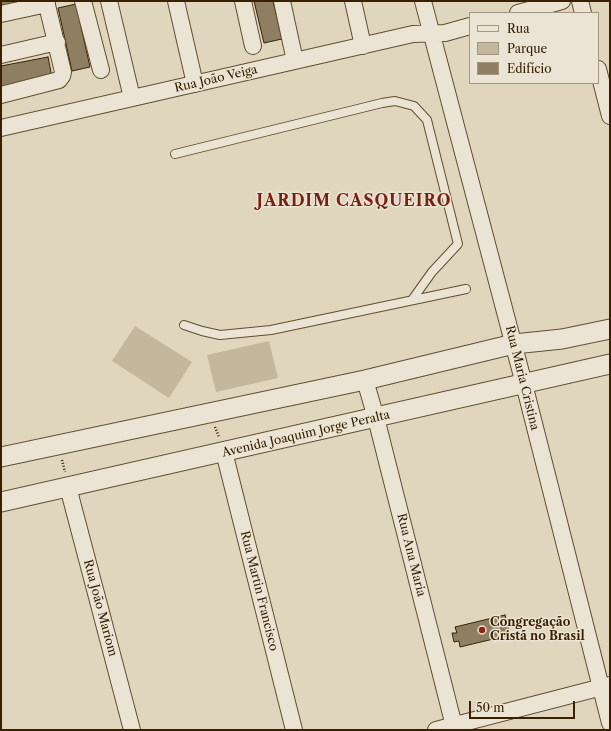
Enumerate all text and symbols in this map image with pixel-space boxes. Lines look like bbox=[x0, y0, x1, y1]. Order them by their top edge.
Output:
legend bbox=[469, 12, 599, 84]
text: Rua bbox=[507, 21, 530, 36]
text: Parque bbox=[507, 41, 547, 56]
text: Edifício bbox=[507, 61, 552, 76]
street label: Rua João Veiga bbox=[173, 62, 259, 96]
district label: JARDIM CASQUEIRO bbox=[257, 191, 451, 211]
street label: Rua Maria Cristina bbox=[502, 324, 542, 432]
street label: Avenida Joaquim Jorge Peralta bbox=[221, 408, 391, 460]
street label: Rua Ana Maria bbox=[394, 512, 428, 598]
street label: Rua Martin Francisco bbox=[237, 530, 281, 652]
street label: Rua João Mariom bbox=[80, 558, 120, 658]
place label: Congregação Cristã no Brasil bbox=[490, 616, 585, 644]
marker: Congregação Cristã no Brasil bbox=[477, 625, 487, 635]
scale bar bbox=[471, 693, 577, 719]
text: 50 m bbox=[476, 700, 505, 715]

